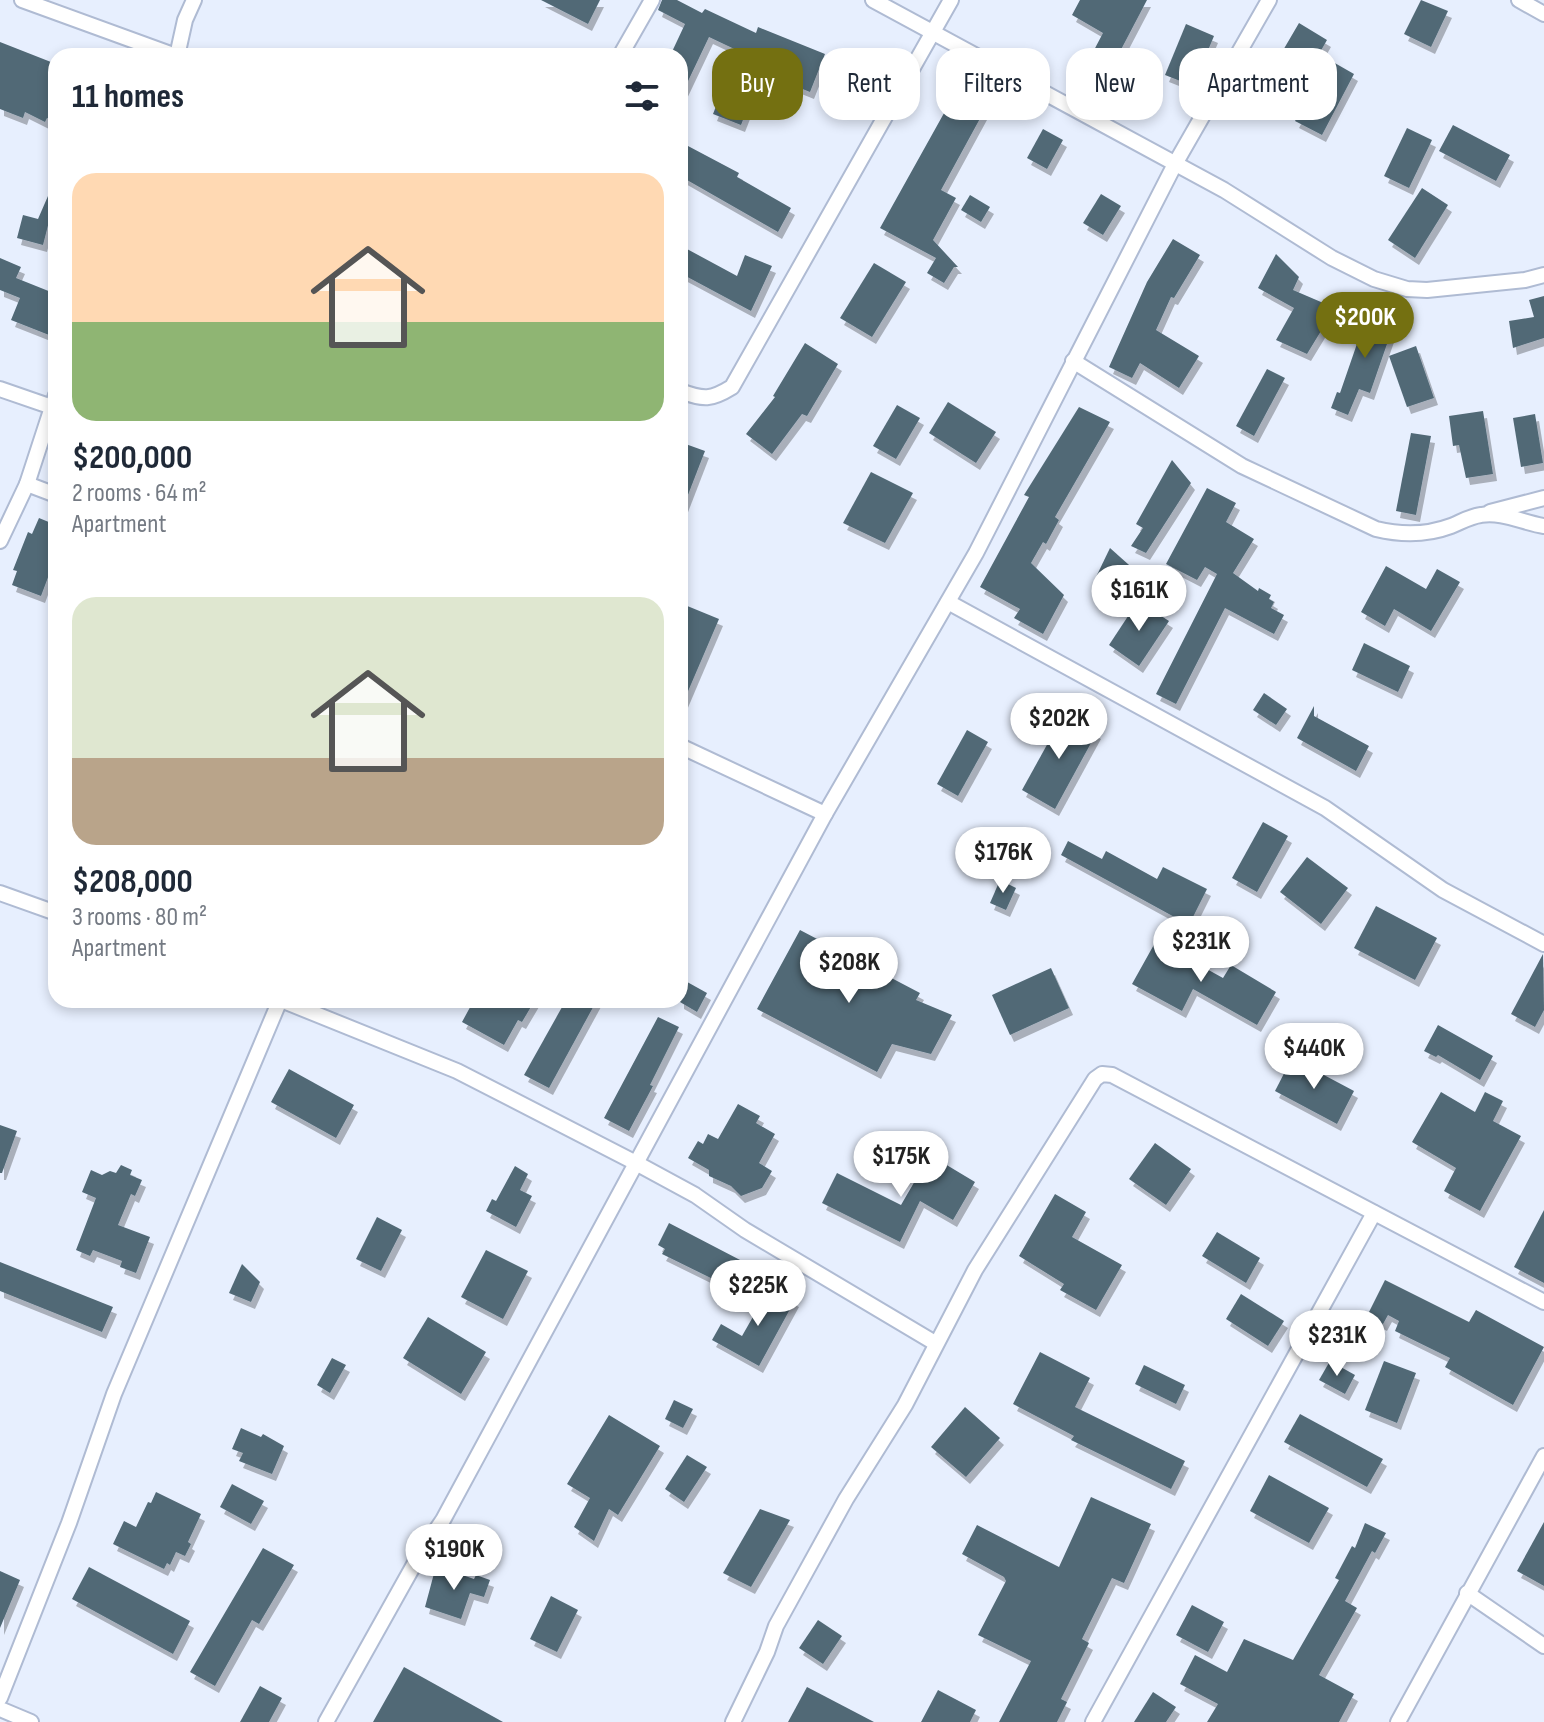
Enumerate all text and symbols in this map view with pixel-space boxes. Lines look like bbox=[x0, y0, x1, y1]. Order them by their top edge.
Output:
chip: Buy bbox=[712, 48, 803, 120]
chip: Rent bbox=[819, 48, 920, 120]
chip: Filters bbox=[936, 48, 1050, 120]
chip: New bbox=[1066, 48, 1163, 120]
chip: Apartment bbox=[1179, 48, 1337, 120]
icon: filters bbox=[620, 74, 664, 118]
text: 11 homes bbox=[72, 76, 184, 117]
icon: home bbox=[296, 225, 440, 369]
pin: $200K bbox=[1309, 292, 1421, 360]
text: $200K bbox=[1334, 302, 1396, 333]
text: $200,000 bbox=[72, 437, 192, 478]
text: 2 rooms · 64 m² bbox=[72, 478, 207, 509]
text: Apartment bbox=[72, 509, 166, 540]
pin: $161K bbox=[1083, 565, 1195, 633]
text: $161K bbox=[1109, 575, 1169, 606]
icon: home bbox=[296, 649, 440, 793]
pin: $202K bbox=[1003, 693, 1115, 761]
text: $202K bbox=[1028, 703, 1090, 734]
pin: $176K bbox=[947, 827, 1059, 895]
text: $176K bbox=[973, 837, 1033, 868]
text: $208,000 bbox=[72, 861, 193, 902]
text: 3 rooms · 80 m² bbox=[72, 902, 207, 933]
pin: $231K bbox=[1145, 916, 1257, 984]
text: $231K bbox=[1171, 926, 1231, 957]
text: Apartment bbox=[72, 933, 166, 964]
pin: $208K bbox=[793, 937, 905, 1005]
text: $208K bbox=[818, 947, 880, 978]
pin: $440K bbox=[1258, 1023, 1370, 1091]
text: $440K bbox=[1283, 1033, 1345, 1064]
pin: $175K bbox=[845, 1131, 957, 1199]
text: $175K bbox=[872, 1141, 930, 1172]
pin: $225K bbox=[702, 1260, 814, 1328]
text: $225K bbox=[728, 1270, 788, 1301]
pin: $231K bbox=[1281, 1310, 1393, 1378]
text: $231K bbox=[1307, 1320, 1367, 1351]
pin: $190K bbox=[398, 1524, 510, 1592]
text: $190K bbox=[423, 1534, 485, 1565]

